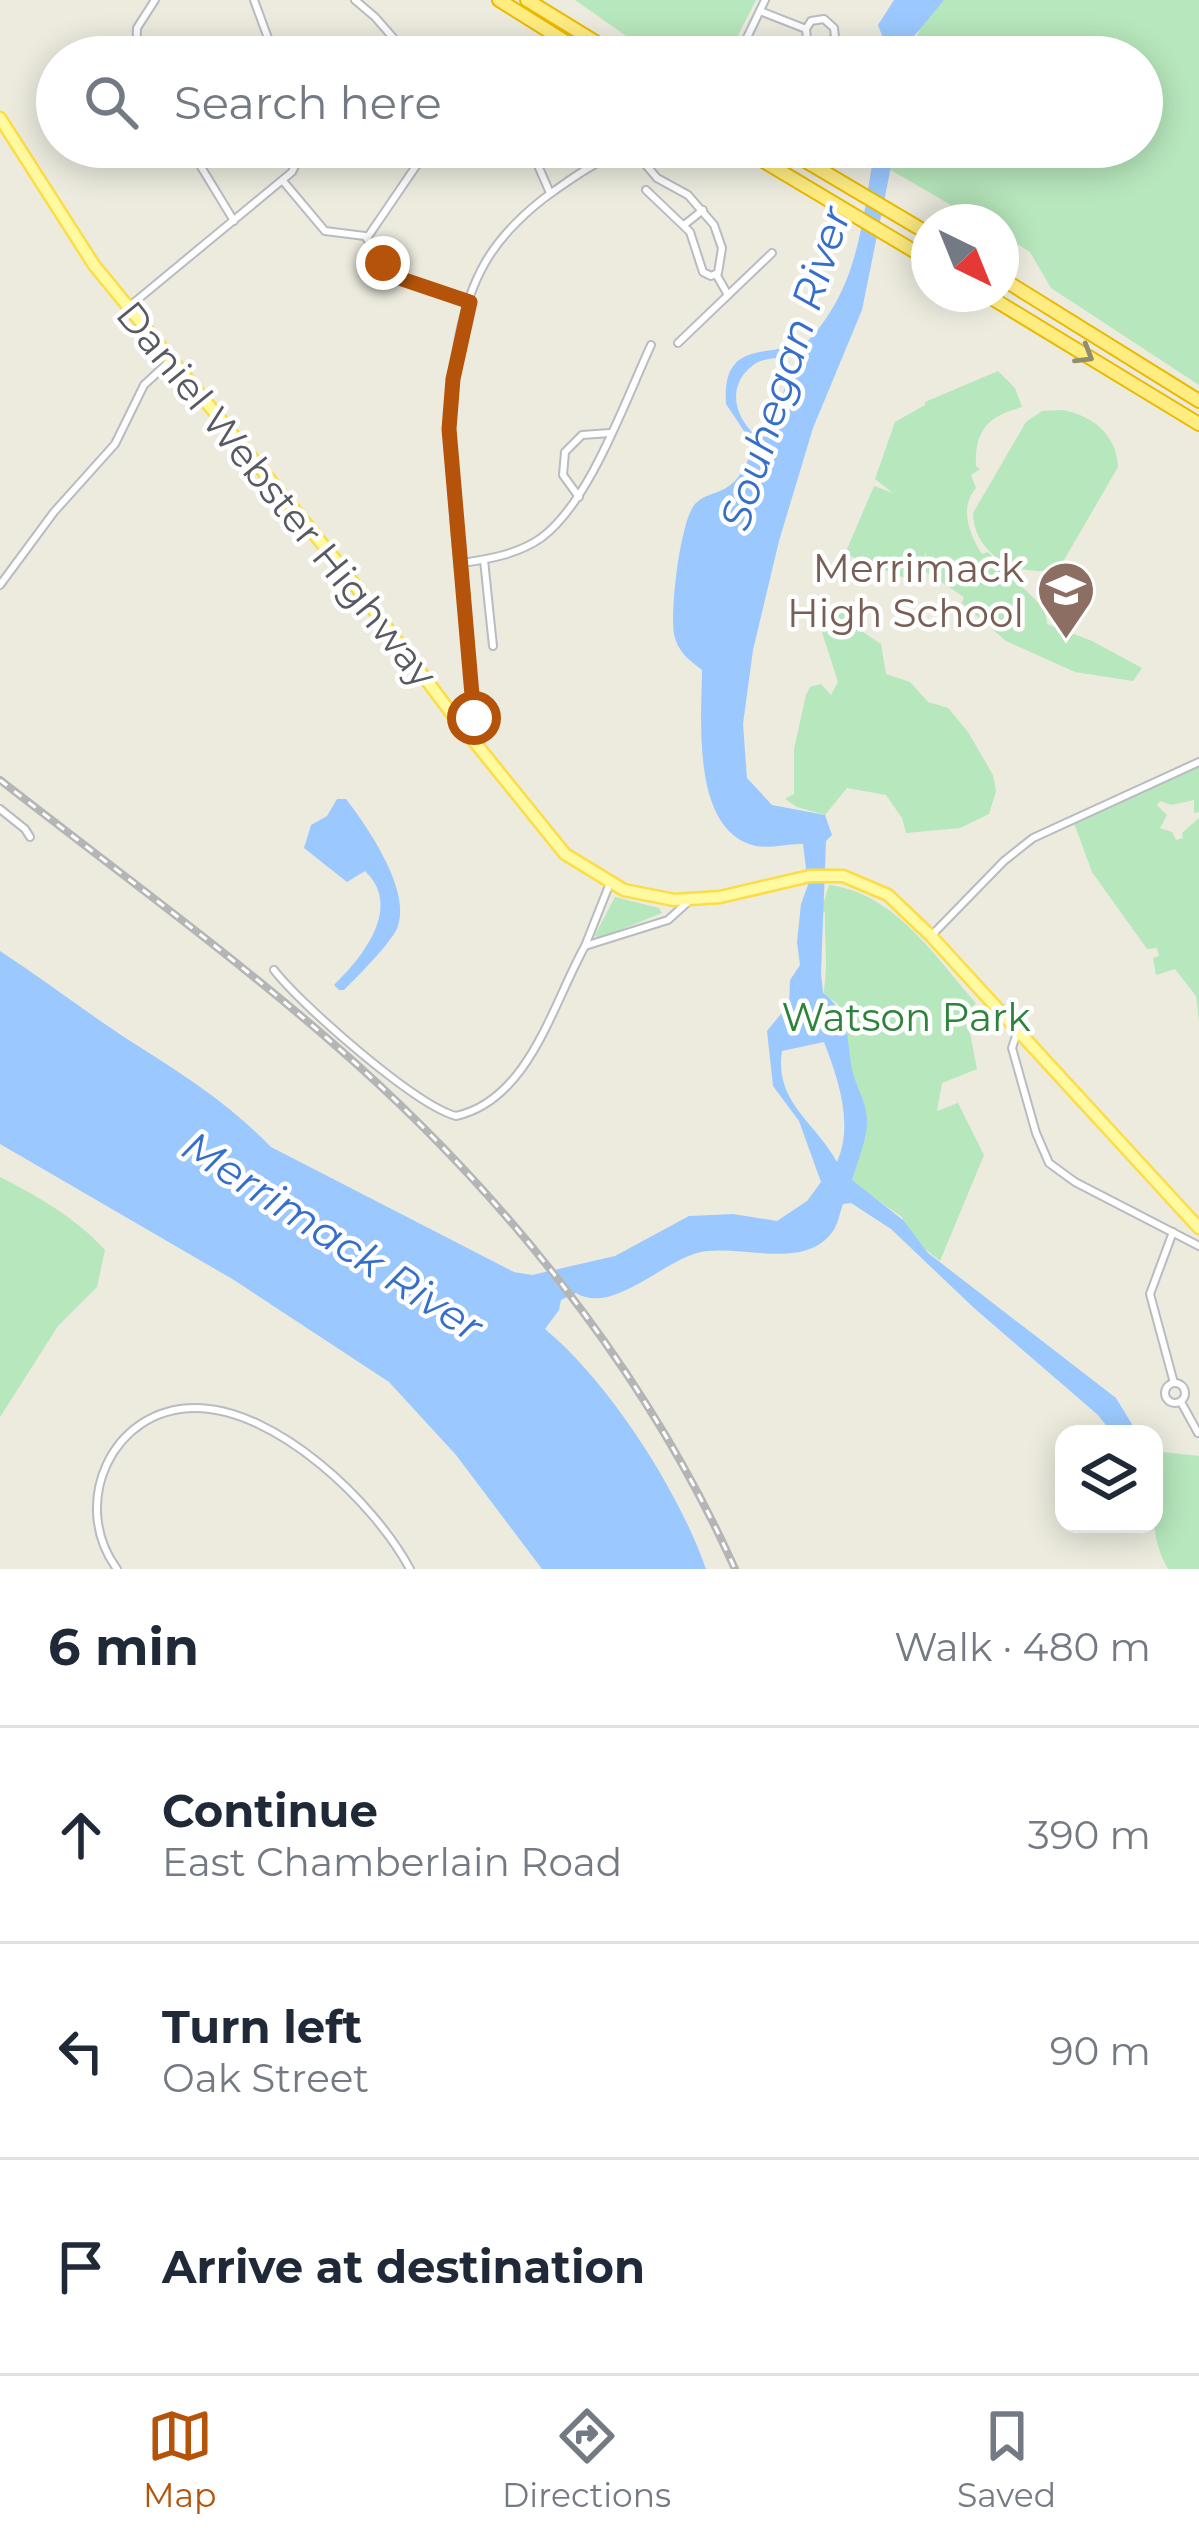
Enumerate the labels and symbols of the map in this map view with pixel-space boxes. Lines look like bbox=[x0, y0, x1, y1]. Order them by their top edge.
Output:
water label: Souhegan River bbox=[708, 199, 862, 536]
north arrow bbox=[911, 204, 1019, 312]
route end bbox=[356, 236, 410, 290]
street label: Daniel Webster Highway bbox=[106, 291, 448, 697]
one-way arrow bbox=[1072, 341, 1094, 363]
place label: Merrimack High School bbox=[787, 544, 1025, 637]
school or university icon: Merrimack High School bbox=[1035, 559, 1097, 641]
route start bbox=[447, 691, 501, 745]
park label: Watson Park bbox=[781, 993, 1031, 1041]
water label: Merrimack River bbox=[173, 1119, 494, 1353]

